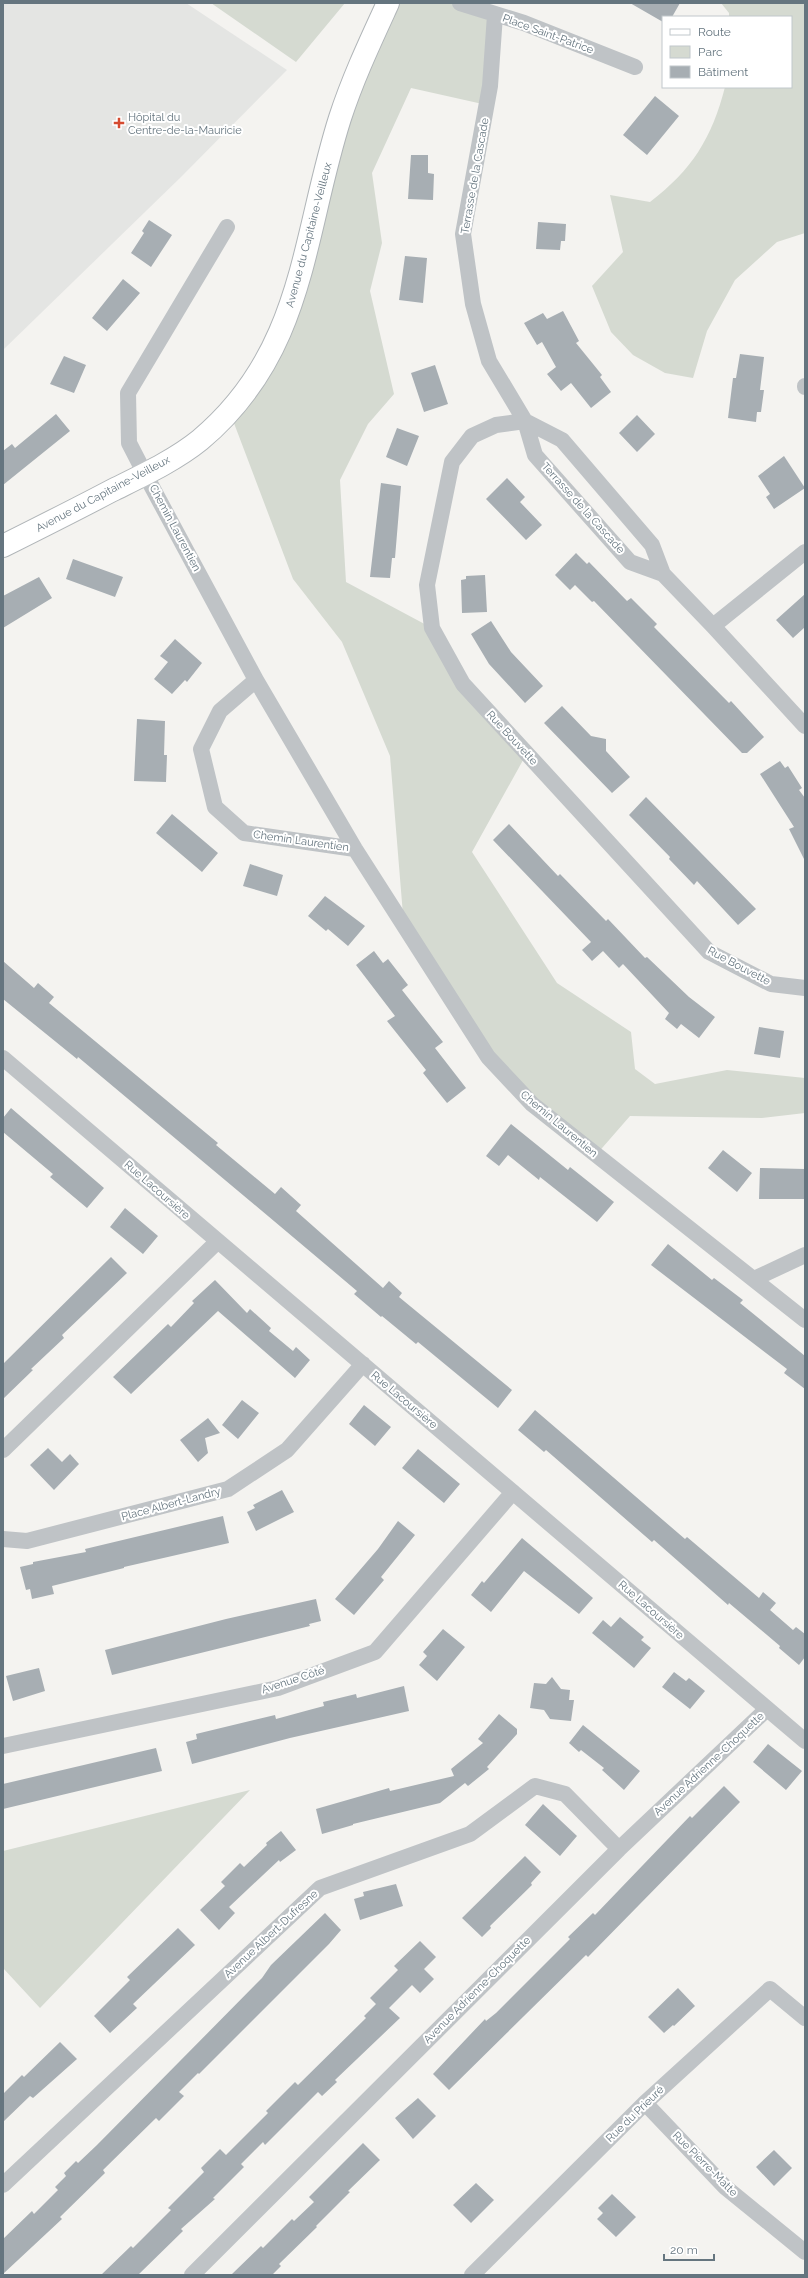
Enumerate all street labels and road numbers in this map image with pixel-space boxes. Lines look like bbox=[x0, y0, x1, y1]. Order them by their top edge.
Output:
street label: Place Saint-Patrice bbox=[501, 11, 596, 57]
street label: Terrasse de la Cascade bbox=[458, 116, 492, 235]
street label: Avenue du Capitaine-Veilleux bbox=[283, 161, 335, 309]
street label: Avenue du Capitaine-Veilleux bbox=[34, 453, 172, 535]
street label: Terrasse de la Cascade bbox=[539, 460, 628, 556]
street label: Chemin Laurentien bbox=[147, 482, 203, 574]
street label: Rue Bouvette bbox=[484, 708, 541, 768]
street label: Chemin Laurentien bbox=[252, 828, 350, 854]
street label: Rue Bouvette bbox=[705, 944, 773, 988]
street label: Chemin Laurentien bbox=[518, 1088, 600, 1160]
street label: Rue Lacoursière bbox=[122, 1158, 193, 1222]
street label: Rue Lacoursière bbox=[368, 1368, 440, 1432]
street label: Place Albert-Landry bbox=[120, 1485, 222, 1523]
street label: Rue Lacoursière bbox=[616, 1578, 687, 1642]
street label: Avenue Côté bbox=[260, 1664, 327, 1696]
street label: Avenue Adrienne-Choquette bbox=[651, 1709, 767, 1818]
street label: Avenue Albert-Dufresne bbox=[221, 1887, 321, 1981]
street label: Avenue Adrienne-Choquette bbox=[421, 1933, 534, 2046]
street label: Rue du Prieuré bbox=[603, 2083, 667, 2145]
street label: Rue Pierre-Matte bbox=[670, 2129, 741, 2200]

